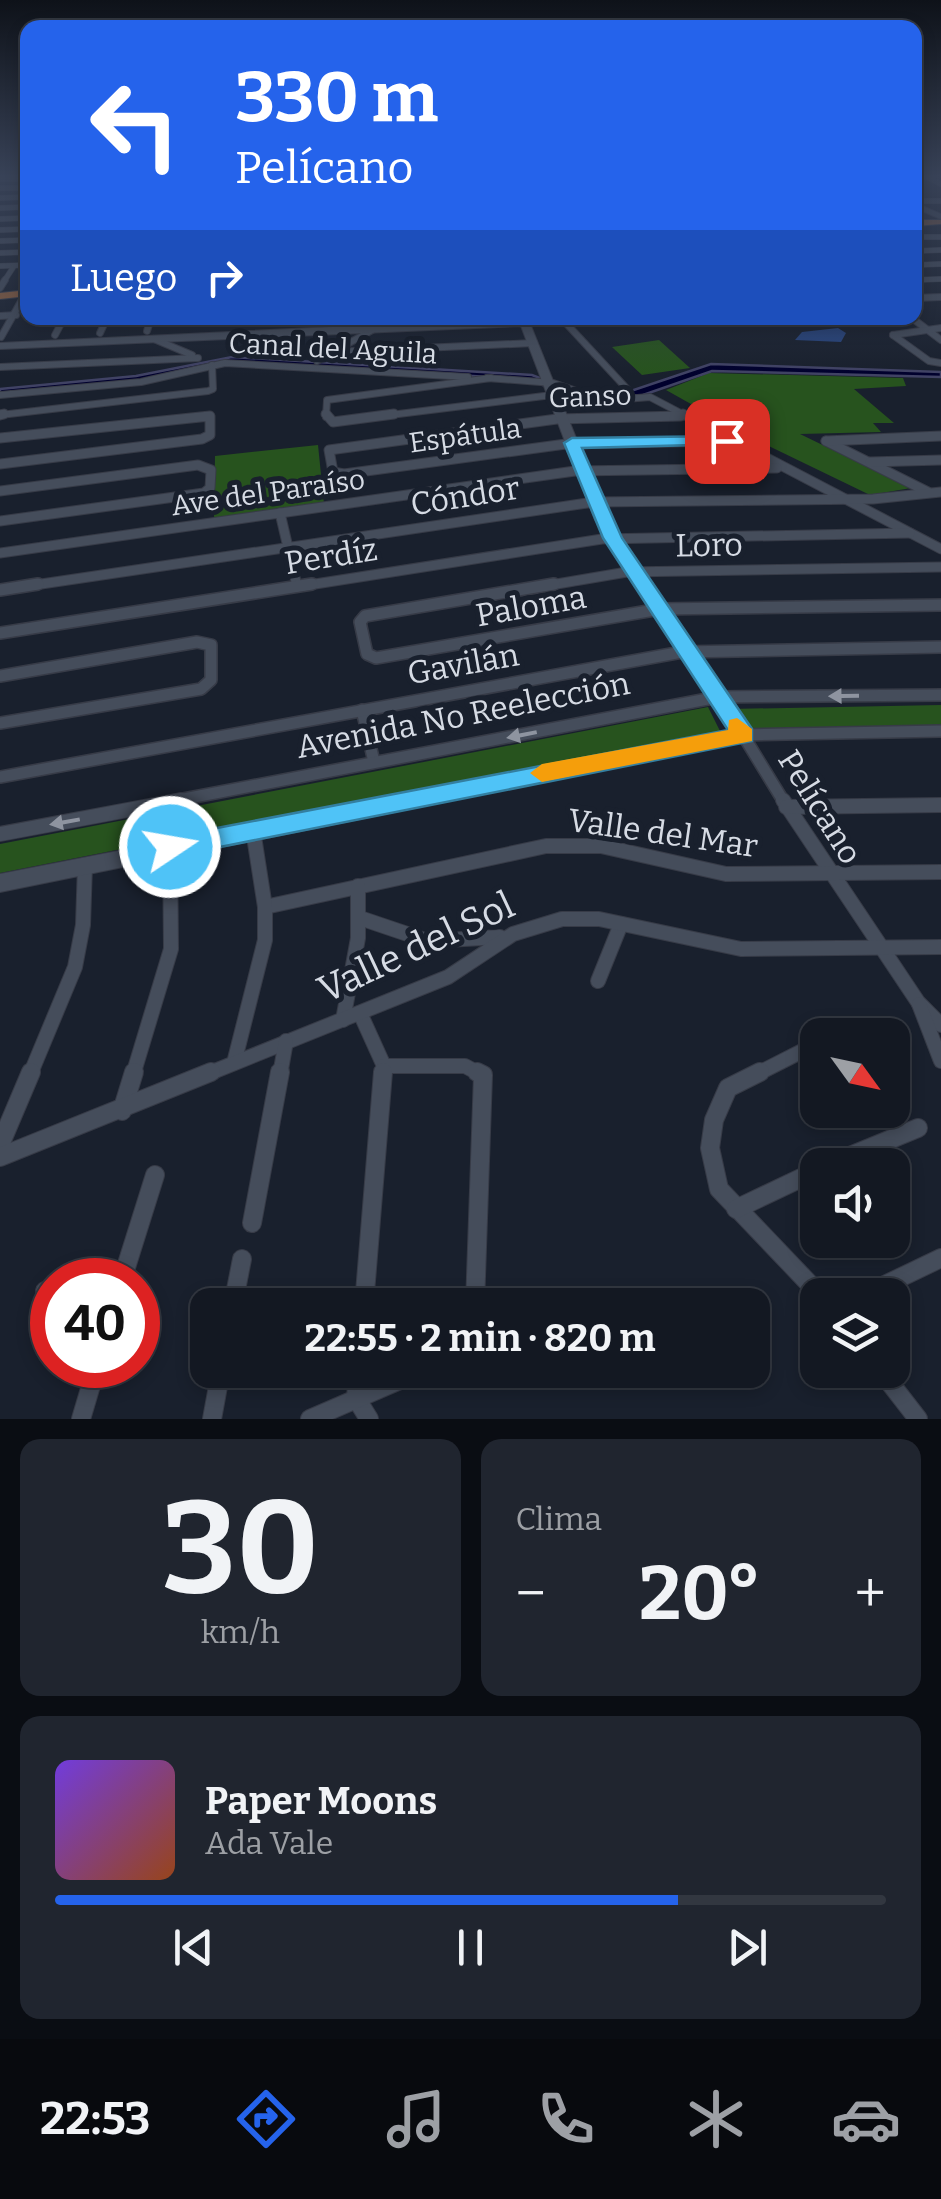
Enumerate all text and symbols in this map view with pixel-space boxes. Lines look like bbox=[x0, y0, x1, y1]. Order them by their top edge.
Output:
text: 330 m bbox=[235, 56, 438, 140]
icon: left bbox=[70, 60, 200, 190]
text: Pelícano bbox=[235, 141, 413, 195]
icon: right bbox=[197, 250, 252, 305]
text: Luego bbox=[70, 255, 177, 301]
street label: Canal del Aguila bbox=[228, 327, 438, 370]
street label: Ganso bbox=[548, 379, 632, 414]
pin bbox=[685, 399, 770, 484]
street label: Espátula bbox=[407, 411, 523, 460]
icon: arrive bbox=[700, 414, 755, 469]
street label: Ave del Paraíso bbox=[169, 463, 367, 522]
street label: Cóndor bbox=[408, 469, 522, 523]
street label: Loro bbox=[675, 525, 743, 565]
street label: Perdíz bbox=[282, 530, 380, 582]
street label: Paloma bbox=[473, 578, 589, 634]
street label: Gavilán bbox=[404, 636, 522, 692]
street label: Avenida No Reelección bbox=[293, 664, 633, 766]
one-way arrow bbox=[827, 688, 859, 704]
one-way arrow bbox=[506, 727, 537, 743]
street label: Pelícano bbox=[770, 743, 870, 871]
position arrow bbox=[118, 795, 222, 899]
street label: Valle del Mar bbox=[566, 801, 760, 865]
one-way arrow bbox=[49, 815, 81, 830]
street label: Valle del Sol bbox=[311, 882, 521, 1012]
north arrow bbox=[800, 1018, 910, 1128]
map controls bbox=[800, 1018, 910, 1388]
button: sound bbox=[800, 1148, 910, 1258]
speed limit sign: 40 bbox=[30, 1258, 160, 1388]
button: layers bbox=[800, 1278, 910, 1388]
text: 22:55 · 2 min · 820 m bbox=[305, 1315, 655, 1361]
text: 30 bbox=[162, 1470, 319, 1626]
text: Clima bbox=[516, 1500, 602, 1538]
text: 20° bbox=[639, 1549, 761, 1639]
text: − bbox=[516, 1561, 546, 1627]
text: + bbox=[855, 1561, 886, 1627]
text: km/h bbox=[201, 1613, 280, 1651]
text: Paper Moons bbox=[205, 1778, 437, 1824]
text: Ada Vale bbox=[205, 1824, 333, 1862]
icon: previous bbox=[166, 1920, 221, 1975]
icon: pause bbox=[443, 1920, 498, 1975]
icon: next bbox=[720, 1920, 775, 1975]
icon: directions bbox=[231, 2084, 301, 2154]
icon: music bbox=[381, 2084, 451, 2154]
icon: phone bbox=[531, 2084, 601, 2154]
icon: climate bbox=[681, 2084, 751, 2154]
icon: car bbox=[831, 2084, 901, 2154]
text: 22:53 bbox=[40, 2092, 151, 2146]

